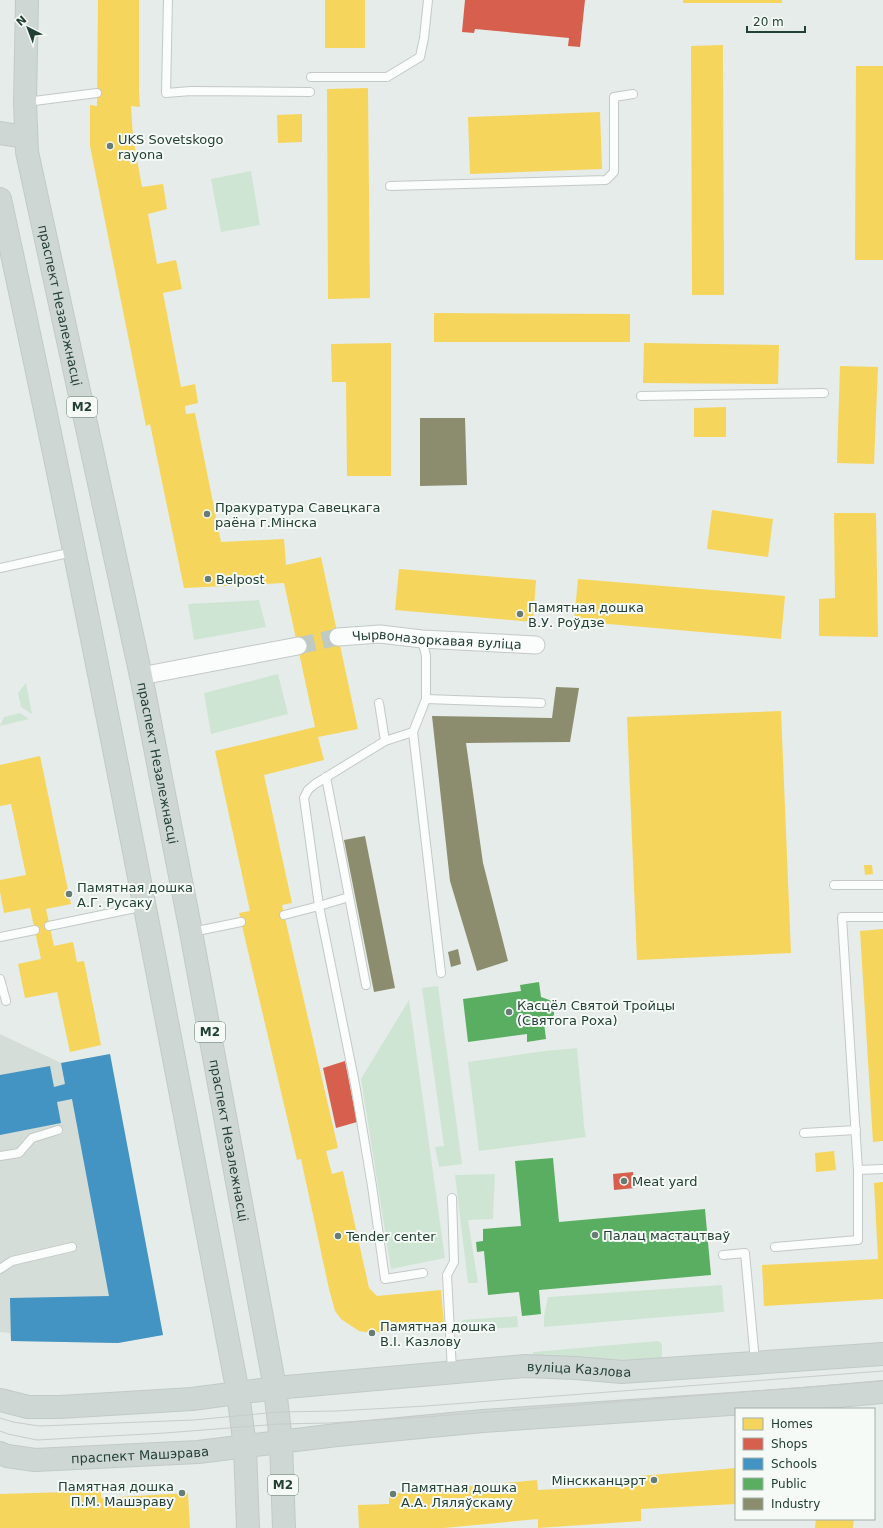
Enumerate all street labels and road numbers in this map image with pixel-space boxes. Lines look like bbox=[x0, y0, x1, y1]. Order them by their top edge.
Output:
street label: праспект Незалежнасці bbox=[36, 223, 85, 387]
road number: М2 bbox=[67, 397, 97, 417]
street label: Чырвоназоркавая вуліца bbox=[351, 626, 522, 652]
street label: праспект Незалежнасці bbox=[135, 681, 181, 845]
road number: М2 bbox=[195, 1022, 225, 1042]
street label: праспект Незалежнасці bbox=[207, 1058, 252, 1223]
street label: вуліца Казлова bbox=[527, 1359, 632, 1380]
street label: праспект Машэрава bbox=[71, 1443, 210, 1466]
road number: М2 bbox=[268, 1475, 298, 1495]

